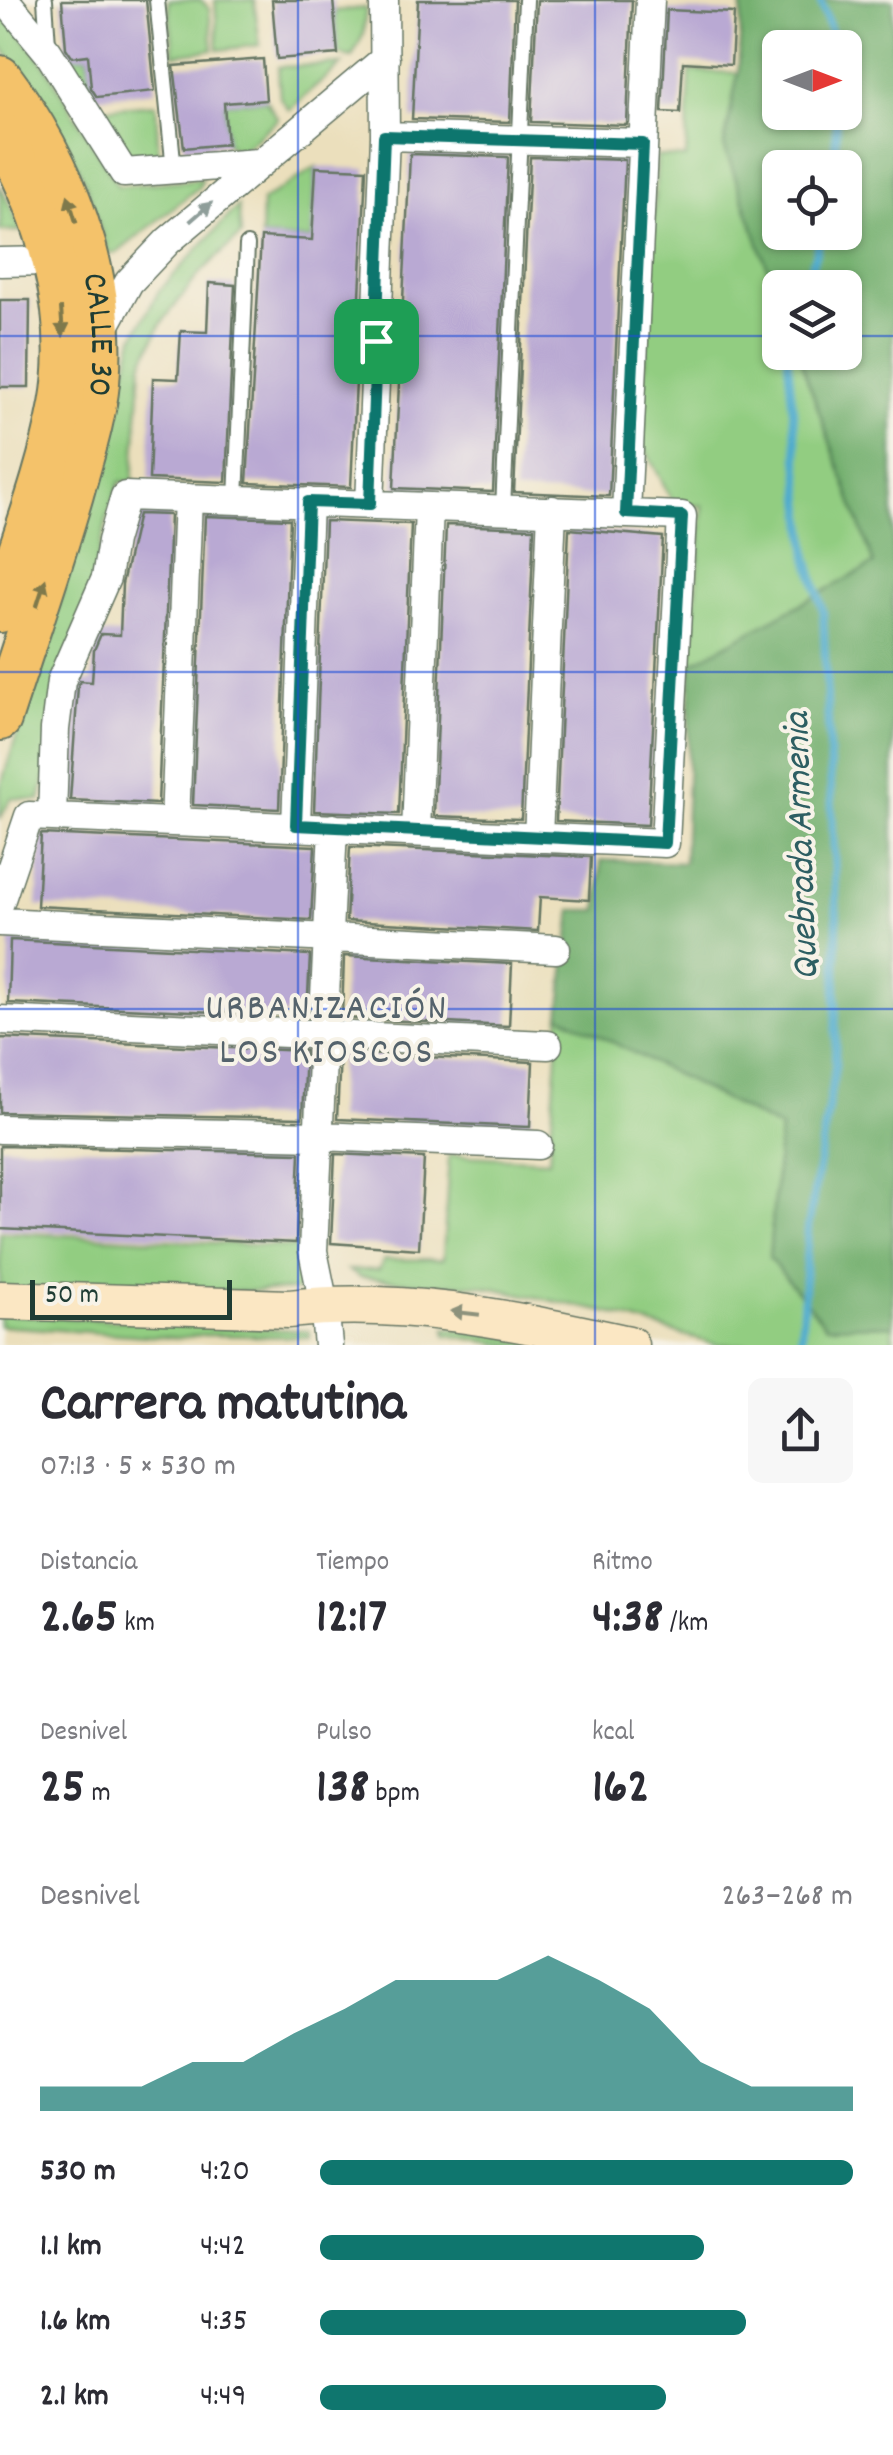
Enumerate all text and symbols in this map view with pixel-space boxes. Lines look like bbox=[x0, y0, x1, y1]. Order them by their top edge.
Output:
north arrow bbox=[762, 30, 862, 130]
map controls bbox=[762, 30, 862, 370]
button: locate bbox=[762, 150, 862, 250]
one-way arrow bbox=[64, 193, 79, 224]
one-way arrow bbox=[189, 202, 214, 224]
street label: CALLE 30 bbox=[67, 269, 124, 399]
button: layers bbox=[762, 270, 862, 370]
pin bbox=[334, 299, 419, 384]
one-way arrow bbox=[54, 307, 70, 339]
icon: arrive bbox=[349, 314, 404, 369]
one-way arrow bbox=[34, 578, 49, 608]
water label: Quebrada Armenia bbox=[772, 709, 836, 981]
district label: URBANIZACIÓN LOS KIOSCOS bbox=[205, 983, 449, 1082]
scale bar bbox=[30, 1275, 232, 1320]
text: 50 m bbox=[45, 1277, 99, 1317]
one-way arrow bbox=[448, 1305, 480, 1321]
text: Carrera matutina bbox=[40, 1368, 406, 1447]
button: share bbox=[748, 1378, 853, 1483]
text: 07:13 · 5 × 530 m bbox=[40, 1445, 236, 1491]
text: Distancia bbox=[40, 1544, 137, 1584]
text: Tiempo bbox=[316, 1544, 389, 1584]
text: Ritmo bbox=[592, 1544, 653, 1584]
text: 2.65 bbox=[40, 1584, 118, 1656]
text: 12:17 bbox=[316, 1584, 387, 1656]
text: 4:38 bbox=[592, 1584, 663, 1656]
text: km bbox=[118, 1605, 155, 1645]
text: /km bbox=[663, 1605, 708, 1645]
text: Desnivel bbox=[40, 1714, 127, 1754]
text: Pulso bbox=[316, 1714, 372, 1754]
text: kcal bbox=[592, 1714, 635, 1754]
text: 25 bbox=[40, 1754, 85, 1826]
text: 138 bbox=[316, 1754, 369, 1826]
text: 162 bbox=[592, 1754, 649, 1826]
text: m bbox=[85, 1775, 111, 1815]
text: bpm bbox=[369, 1775, 420, 1815]
text: Desnivel bbox=[40, 1875, 140, 1921]
text: 263–268 m bbox=[721, 1875, 853, 1921]
text: 530 m bbox=[40, 2150, 116, 2196]
text: 4:20 bbox=[200, 2150, 250, 2196]
text: 1.1 km bbox=[40, 2225, 102, 2271]
text: 4:42 bbox=[200, 2225, 246, 2271]
text: 1.6 km bbox=[40, 2300, 110, 2346]
text: 4:35 bbox=[200, 2300, 248, 2346]
text: 2.1 km bbox=[40, 2375, 109, 2421]
text: 4:49 bbox=[200, 2375, 247, 2421]

